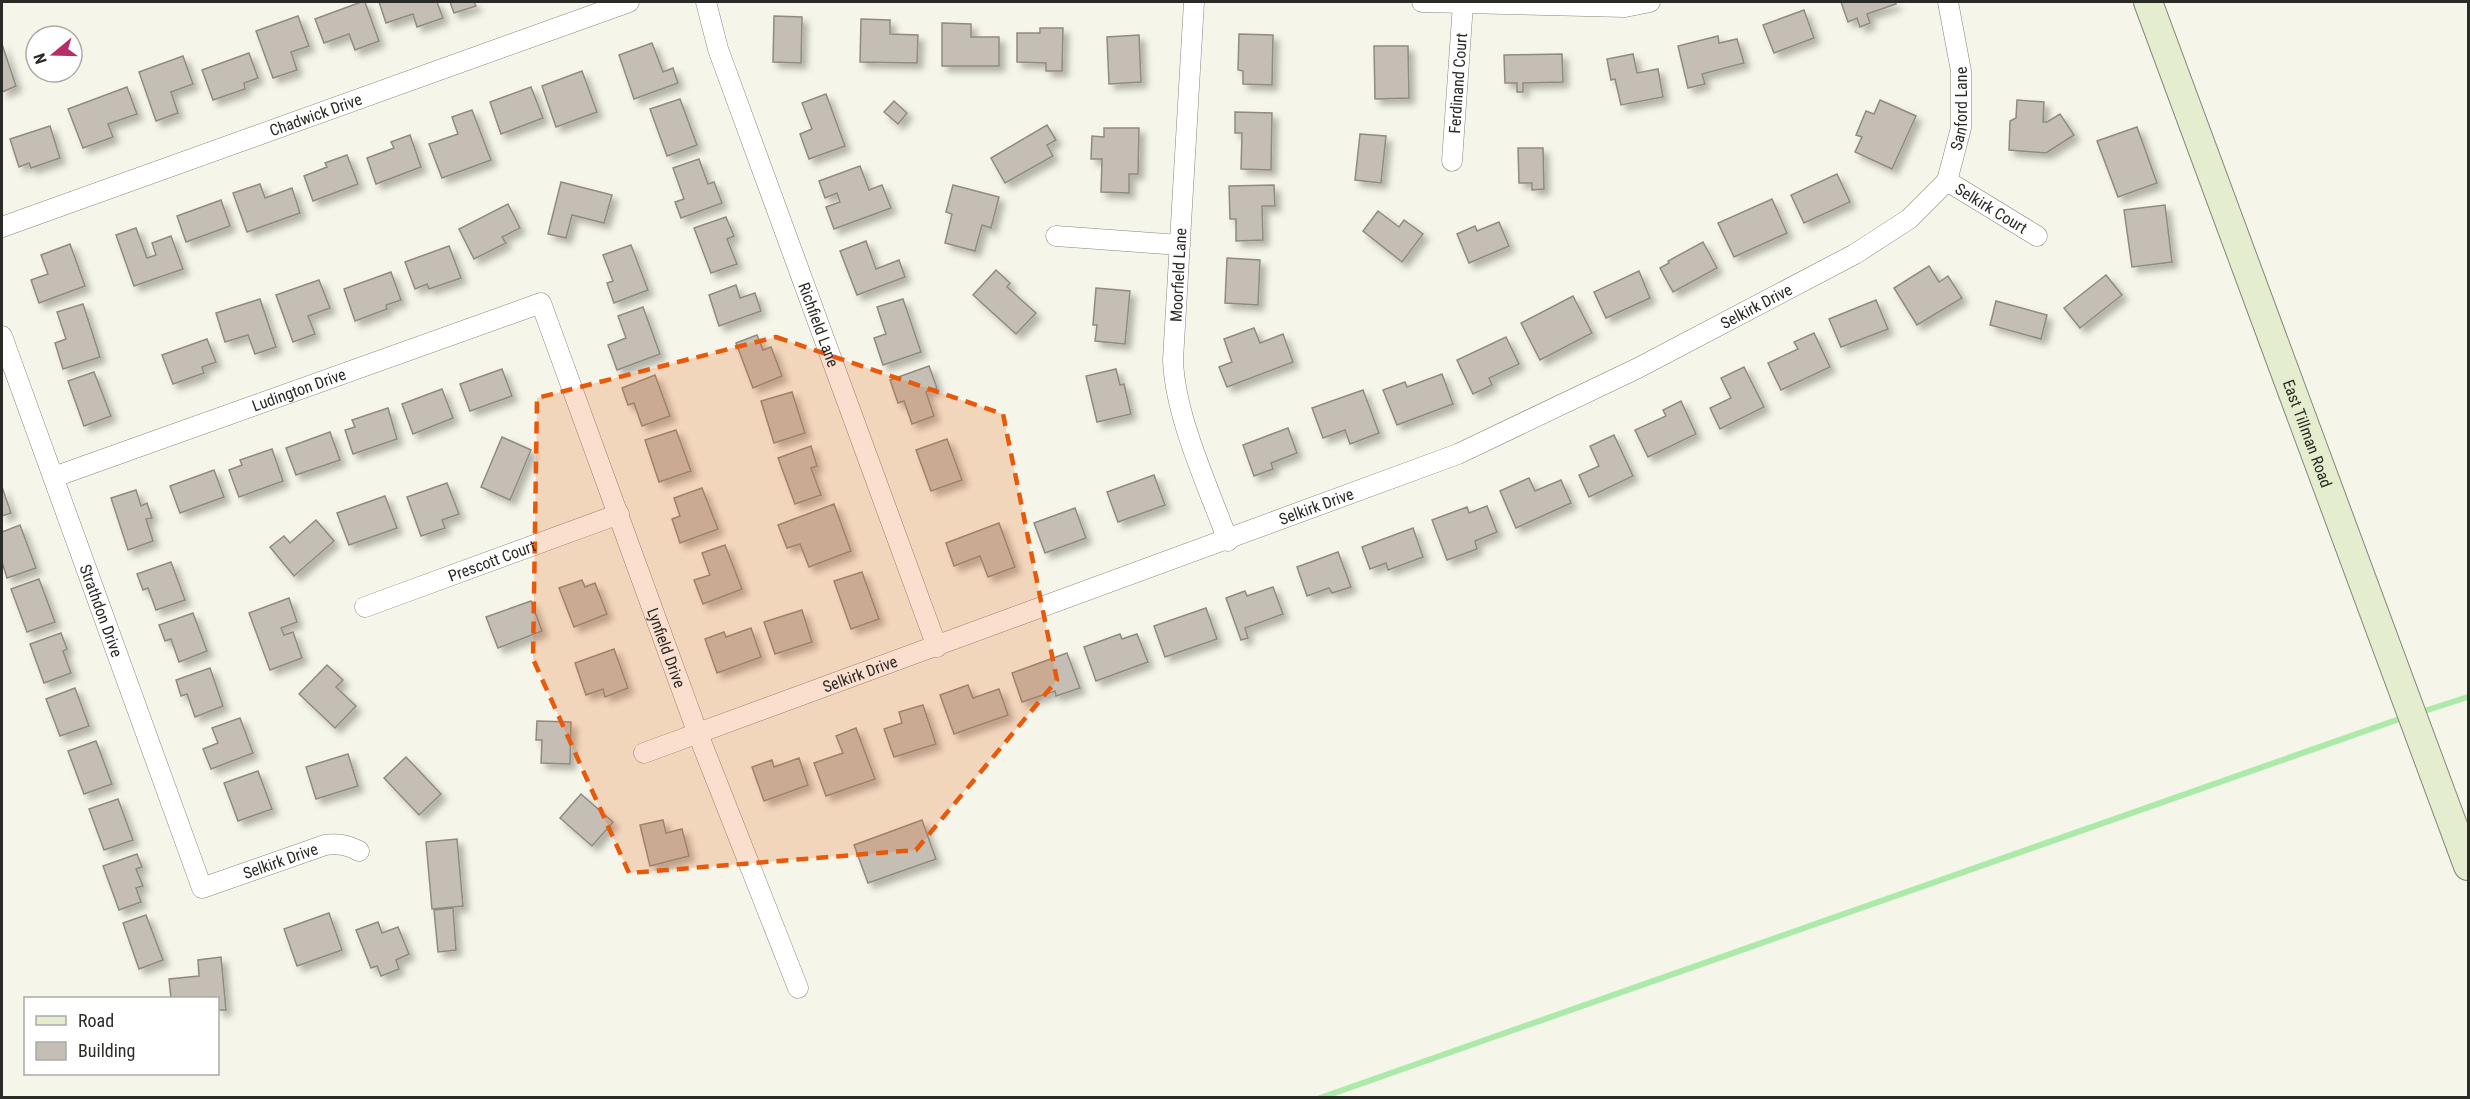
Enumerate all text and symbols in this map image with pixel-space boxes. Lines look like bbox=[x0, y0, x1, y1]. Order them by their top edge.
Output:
north arrow bbox=[24, 24, 84, 84]
street label: Ferdinand Court bbox=[1445, 32, 1471, 134]
text: N bbox=[30, 51, 51, 66]
street label: Sanford Lane bbox=[1947, 65, 1971, 152]
street label: Chadwick Drive bbox=[267, 90, 364, 140]
street label: Selkirk Court bbox=[1952, 179, 2031, 238]
street label: Moorfield Lane bbox=[1167, 228, 1190, 323]
street label: Richfield Lane bbox=[794, 280, 843, 370]
street label: Selkirk Drive bbox=[1717, 280, 1795, 333]
street label: Ludington Drive bbox=[250, 365, 348, 415]
street label: East Tillman Road bbox=[2279, 377, 2336, 490]
street label: Selkirk Drive bbox=[1276, 484, 1356, 529]
street label: Prescott Court bbox=[446, 536, 539, 586]
street label: Strathdon Drive bbox=[76, 562, 126, 660]
street label: Lynfield Drive bbox=[643, 605, 689, 690]
street label: Selkirk Drive bbox=[820, 652, 900, 697]
street label: Selkirk Drive bbox=[240, 839, 320, 883]
legend bbox=[24, 997, 219, 1075]
text: Road bbox=[78, 1010, 114, 1031]
text: Building bbox=[78, 1040, 135, 1061]

